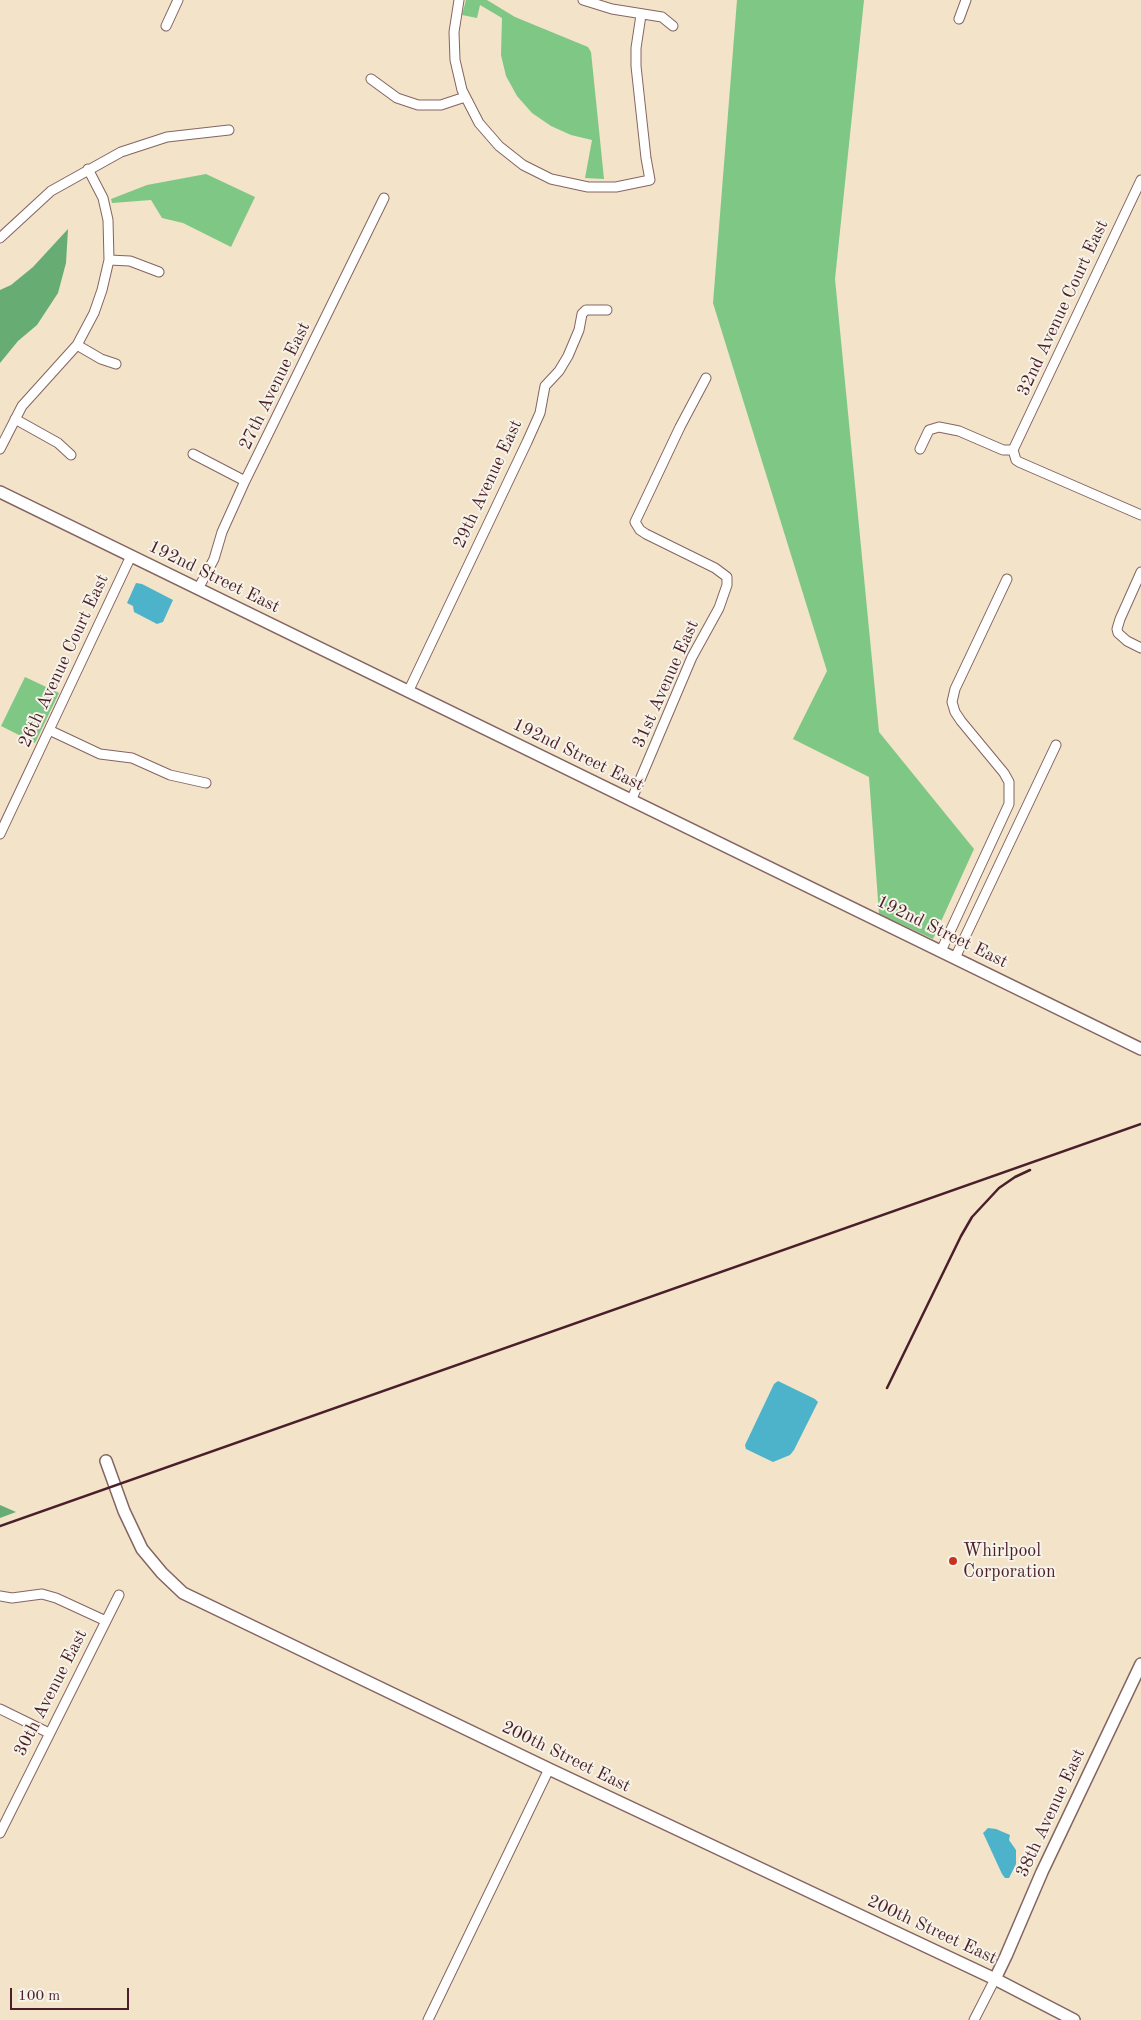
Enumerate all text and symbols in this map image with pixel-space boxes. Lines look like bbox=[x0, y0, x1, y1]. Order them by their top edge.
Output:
street label: 32nd Avenue Court East bbox=[1013, 216, 1113, 400]
street label: 27th Avenue East bbox=[235, 319, 315, 453]
street label: 29th Avenue East bbox=[449, 416, 527, 552]
street label: 192nd Street East bbox=[145, 536, 283, 618]
street label: 26th Avenue Court East bbox=[14, 571, 114, 751]
street label: 31st Avenue East bbox=[628, 617, 704, 751]
street label: 192nd Street East bbox=[509, 714, 647, 796]
street label: 192nd Street East bbox=[873, 891, 1011, 973]
place label: Whirlpool Corporation bbox=[963, 1540, 1056, 1582]
marker: Whirlpool Corporation bbox=[947, 1555, 959, 1567]
street label: 30th Avenue East bbox=[10, 1626, 92, 1760]
street label: 200th Street East bbox=[498, 1716, 634, 1798]
street label: 38th Avenue East bbox=[1012, 1745, 1090, 1881]
street label: 200th Street East bbox=[864, 1890, 1000, 1970]
scale bar bbox=[12, 1978, 131, 2010]
text: 100 m bbox=[18, 1989, 60, 2004]

